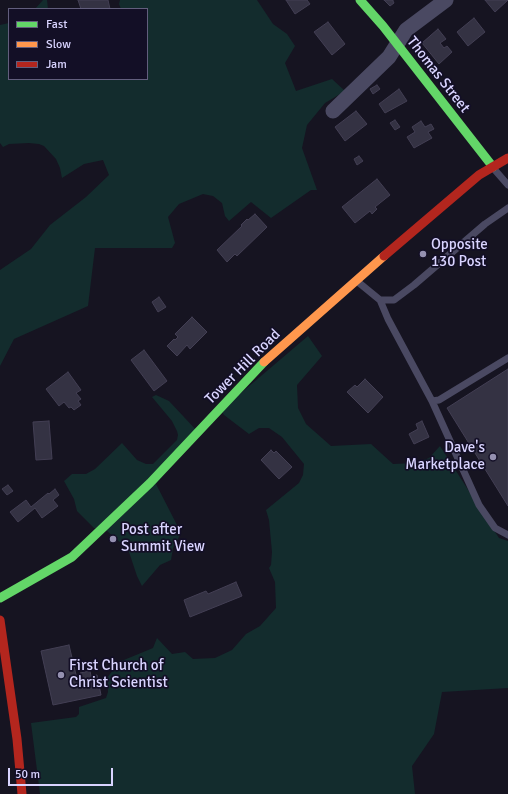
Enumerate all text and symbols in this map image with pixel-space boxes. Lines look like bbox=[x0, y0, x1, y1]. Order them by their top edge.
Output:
legend bbox=[8, 8, 148, 80]
text: Fast bbox=[46, 17, 67, 32]
street label: Thomas Street bbox=[403, 33, 473, 117]
text: Slow bbox=[46, 37, 71, 52]
text: Jam bbox=[46, 57, 67, 72]
place label: Opposite 130 Post bbox=[431, 236, 488, 271]
marker: Opposite 130 Post bbox=[418, 249, 428, 259]
street label: Tower Hill Road bbox=[202, 326, 284, 408]
place label: Dave's Marketplace bbox=[405, 439, 485, 474]
marker: Dave's Marketplace bbox=[488, 452, 498, 462]
place label: Post after Summit View bbox=[121, 521, 205, 556]
marker: Post after Summit View bbox=[108, 534, 118, 544]
place label: First Church of Christ Scientist bbox=[69, 657, 168, 692]
marker: First Church of Christ Scientist bbox=[56, 670, 66, 680]
scale bar bbox=[10, 760, 115, 786]
text: 50 m bbox=[15, 767, 40, 782]

